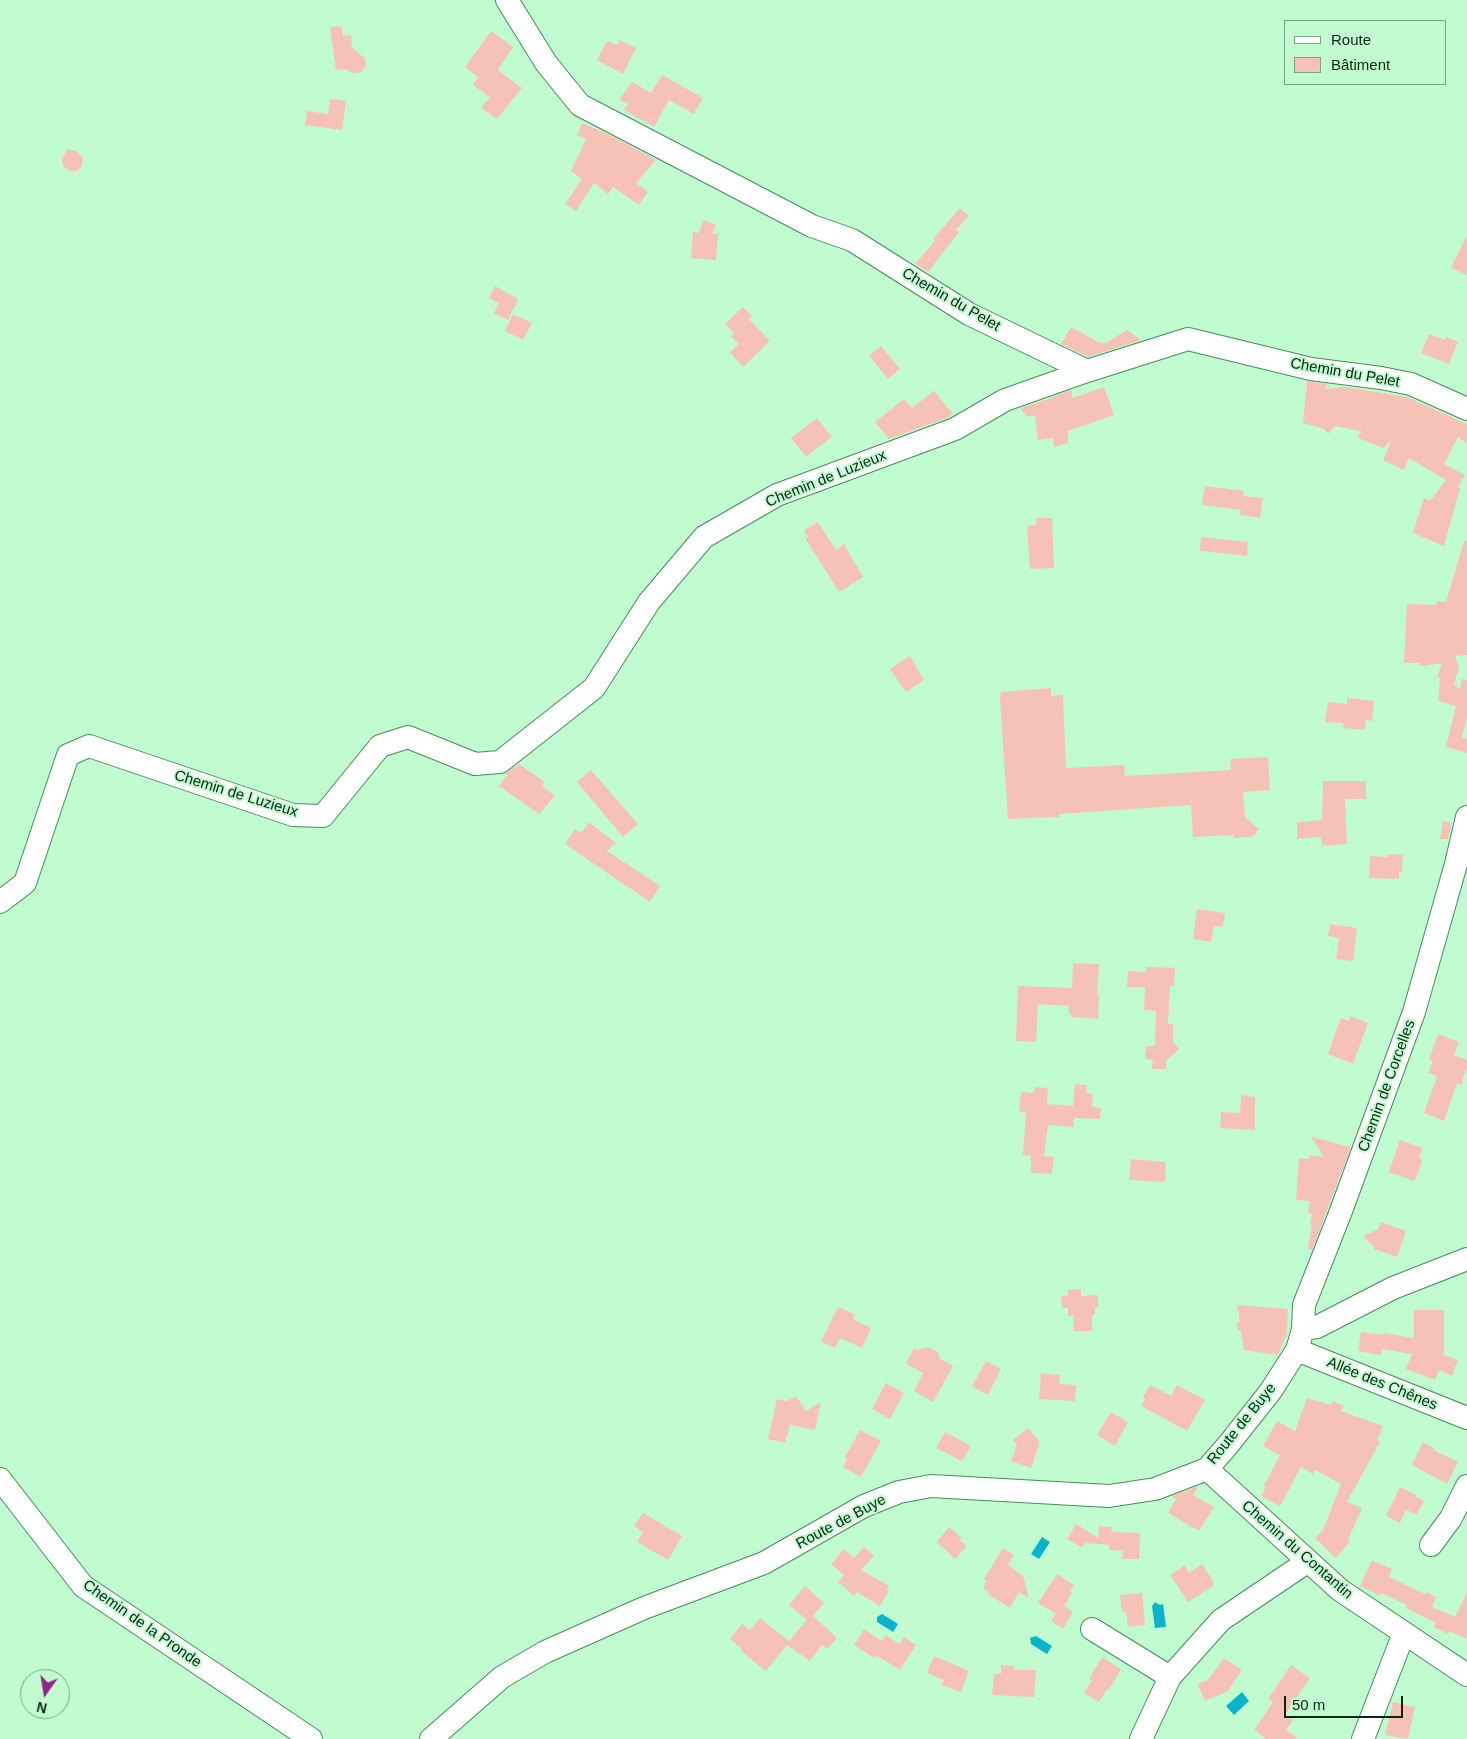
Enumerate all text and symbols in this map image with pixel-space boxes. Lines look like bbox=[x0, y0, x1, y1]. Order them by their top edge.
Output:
legend bbox=[1284, 20, 1447, 85]
text: Route bbox=[1331, 31, 1371, 48]
text: Bâtiment bbox=[1331, 56, 1390, 73]
street label: Chemin du Pelet bbox=[898, 264, 1004, 336]
street label: Chemin du Pelet bbox=[1289, 355, 1401, 391]
street label: Chemin de Luzieux bbox=[763, 447, 889, 511]
street label: Chemin de Luzieux bbox=[172, 767, 300, 821]
street label: Chemin de Corcelles bbox=[1355, 1018, 1419, 1154]
street label: Allée des Chênes bbox=[1324, 1354, 1440, 1414]
street label: Route de Buye bbox=[1204, 1380, 1280, 1468]
street label: Route de Buye bbox=[793, 1491, 889, 1553]
street label: Chemin du Contantin bbox=[1238, 1497, 1356, 1603]
street label: Chemin de la Pronde bbox=[79, 1576, 205, 1672]
north arrow bbox=[20, 1669, 70, 1719]
scale bar bbox=[1287, 1686, 1406, 1718]
text: 50 m bbox=[1292, 1696, 1325, 1713]
text: N bbox=[35, 1699, 49, 1717]

